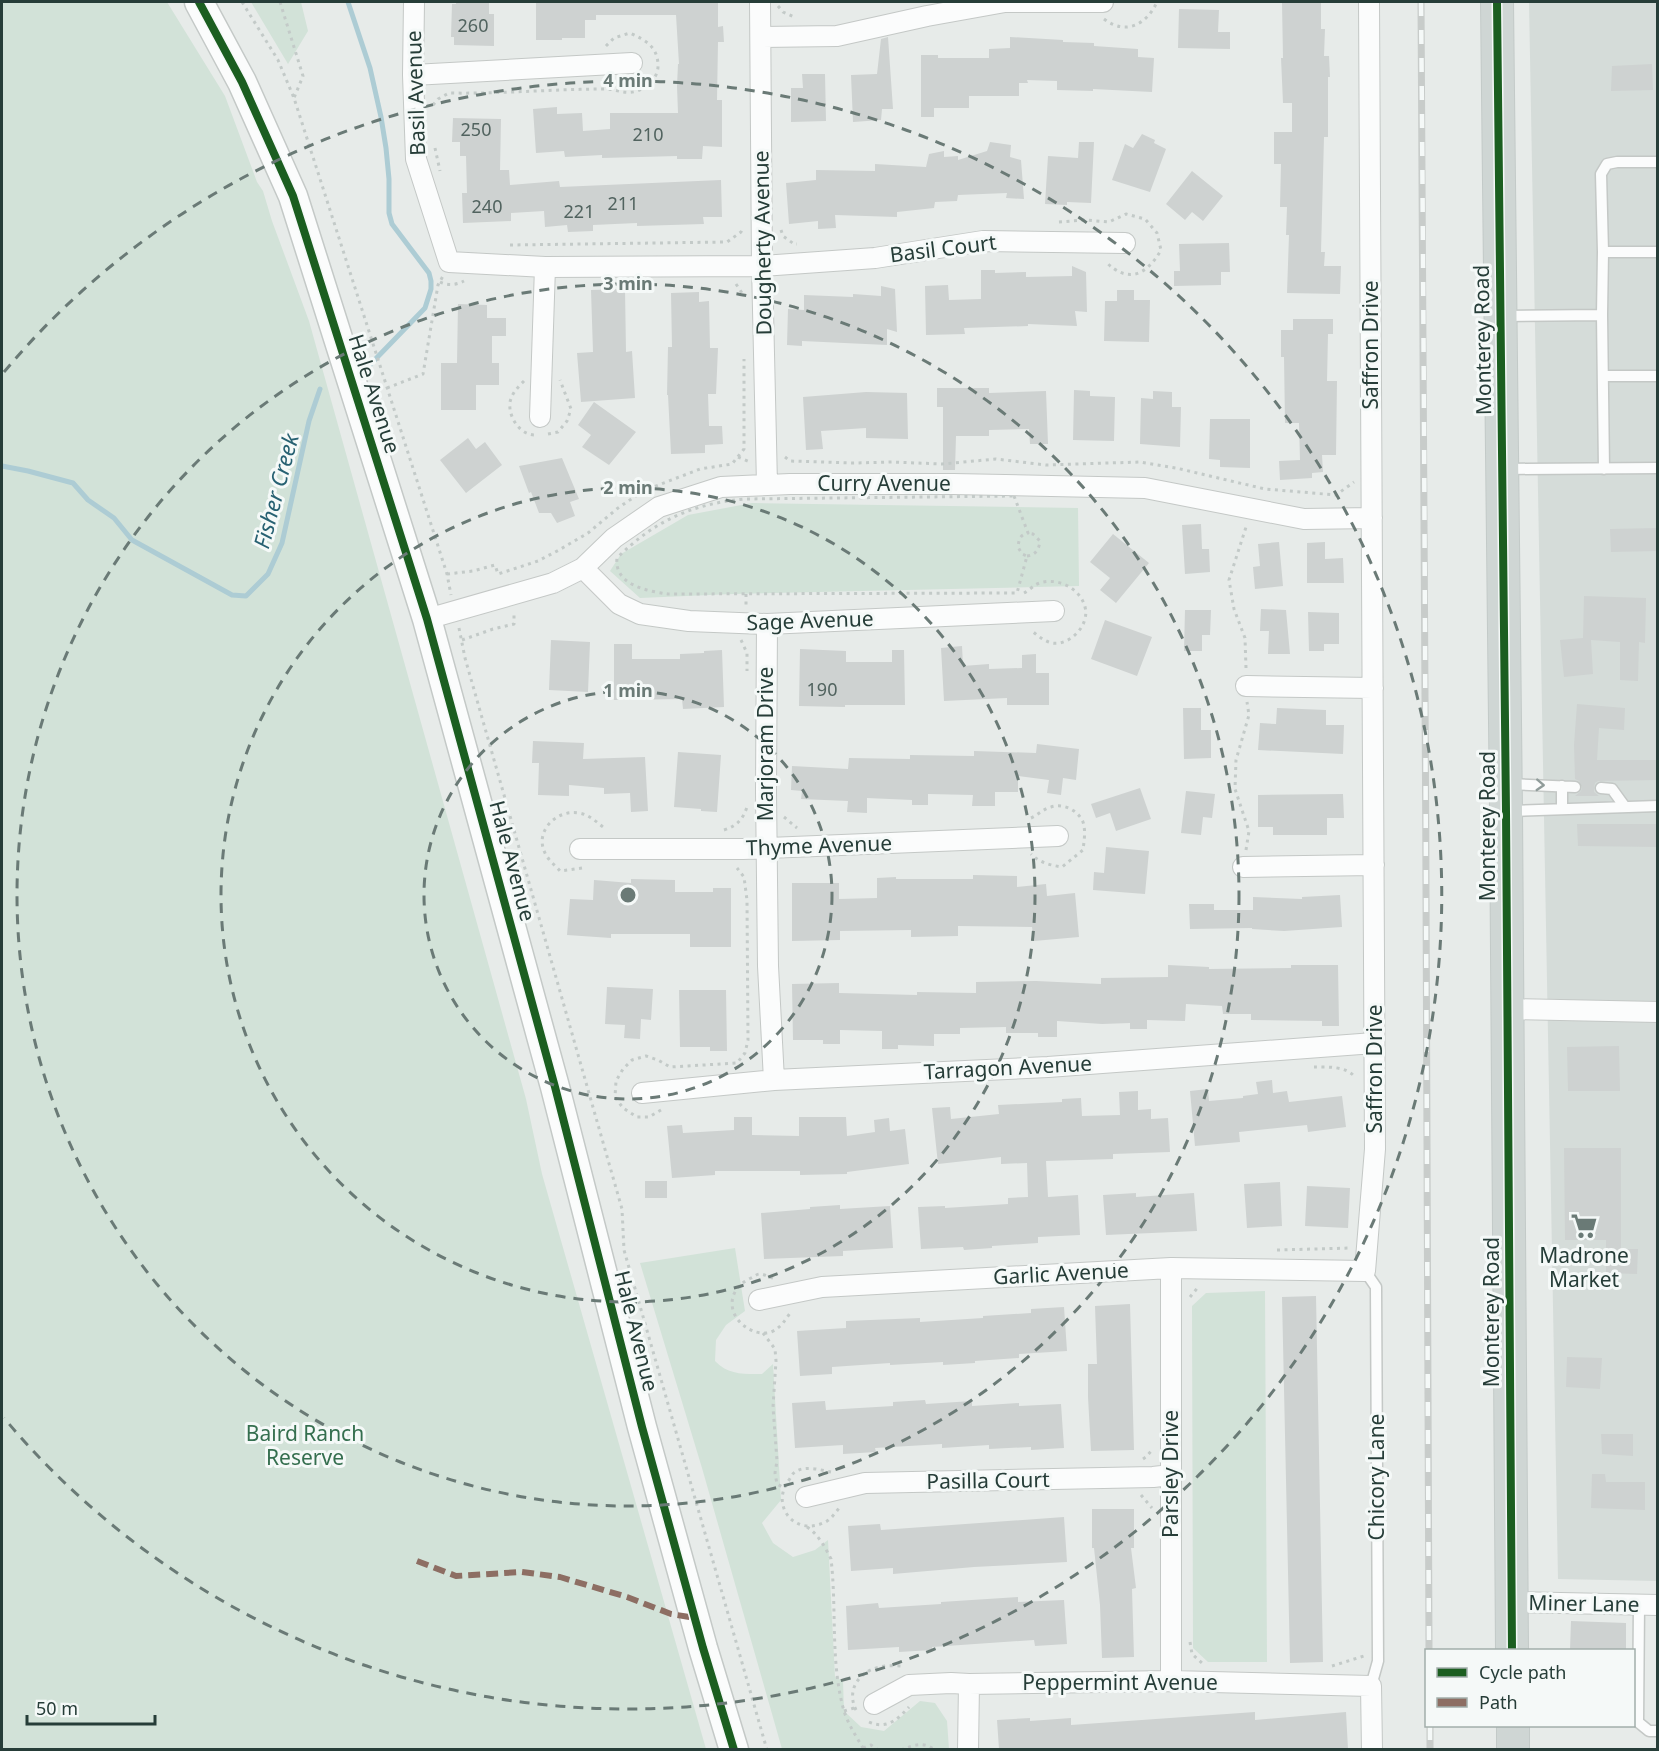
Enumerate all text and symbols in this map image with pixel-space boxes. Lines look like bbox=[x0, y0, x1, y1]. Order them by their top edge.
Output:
house number: 260 bbox=[458, 13, 488, 37]
street label: Basil Avenue bbox=[399, 30, 431, 156]
text: 4 min bbox=[603, 68, 653, 92]
house number: 250 bbox=[461, 117, 491, 141]
house number: 210 bbox=[633, 122, 663, 146]
street label: Dougherty Avenue bbox=[746, 150, 778, 336]
house number: 211 bbox=[608, 191, 638, 215]
house number: 240 bbox=[472, 194, 502, 218]
house number: 221 bbox=[564, 199, 594, 223]
street label: Basil Court bbox=[888, 228, 998, 268]
street label: Monterey Road bbox=[1467, 265, 1497, 415]
text: 3 min bbox=[603, 271, 653, 295]
street label: Saffron Drive bbox=[1356, 280, 1384, 410]
street label: Hale Avenue bbox=[343, 330, 407, 457]
water label: Fisher Creek bbox=[245, 429, 305, 552]
street label: Curry Avenue bbox=[817, 469, 951, 497]
text: 2 min bbox=[603, 475, 653, 499]
street label: Sage Avenue bbox=[746, 604, 874, 636]
street label: Marjoram Drive bbox=[751, 667, 779, 821]
house number: 190 bbox=[807, 677, 837, 701]
text: 1 min bbox=[603, 678, 653, 702]
street label: Monterey Road bbox=[1473, 751, 1501, 901]
one-way arrow bbox=[1536, 779, 1545, 792]
street label: Hale Avenue bbox=[483, 797, 543, 924]
street label: Thyme Avenue bbox=[745, 828, 892, 862]
centre of rings bbox=[618, 885, 638, 905]
street label: Saffron Drive bbox=[1360, 1004, 1388, 1134]
street label: Tarragon Avenue bbox=[923, 1049, 1093, 1085]
supermarket icon: Madrone Market bbox=[1569, 1211, 1599, 1241]
street label: Monterey Road bbox=[1477, 1237, 1505, 1387]
place label: Madrone Market bbox=[1539, 1241, 1629, 1293]
street label: Garlic Avenue bbox=[992, 1255, 1130, 1291]
street label: Hale Avenue bbox=[608, 1267, 666, 1394]
street label: Parsley Drive bbox=[1156, 1410, 1184, 1538]
street label: Chicory Lane bbox=[1362, 1414, 1390, 1540]
park label: Baird Ranch Reserve bbox=[246, 1419, 364, 1471]
street label: Pasilla Court bbox=[926, 1465, 1050, 1495]
street label: Miner Lane bbox=[1528, 1588, 1640, 1618]
legend bbox=[1425, 1649, 1635, 1727]
text: Cycle path bbox=[1479, 1660, 1566, 1684]
street label: Peppermint Avenue bbox=[1022, 1668, 1218, 1696]
scale bar bbox=[27, 1688, 154, 1726]
text: Path bbox=[1479, 1690, 1518, 1714]
text: 50 m bbox=[36, 1696, 78, 1720]

